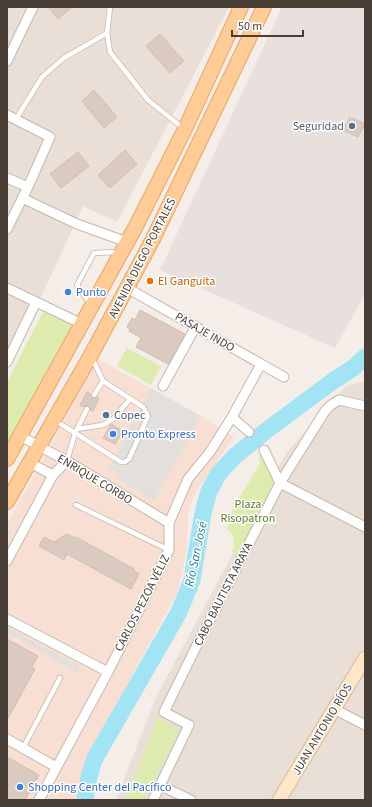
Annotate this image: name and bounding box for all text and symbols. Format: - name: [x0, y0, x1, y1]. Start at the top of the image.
- scale bar: [232, 12, 303, 38]
- text: 50 m: [238, 18, 262, 35]
- place label: Seguridad: [293, 118, 344, 135]
- marker: Seguridad: [347, 121, 357, 131]
- street label: AVENIDA DIEGO PORTALES: [105, 195, 180, 321]
- place label: El Ganguita: [158, 273, 215, 290]
- marker: El Ganguita: [145, 276, 155, 286]
- place label: Punto: [76, 284, 106, 301]
- marker: Punto: [63, 287, 73, 297]
- street label: PASAJE INDO: [172, 308, 238, 356]
- place label: Copec: [114, 407, 146, 424]
- marker: Copec: [101, 410, 111, 420]
- place label: Pronto Express: [121, 426, 196, 443]
- marker: Pronto Express: [108, 429, 118, 439]
- street label: ENRIQUE CORBO: [54, 450, 136, 509]
- park label: Plaza Risopatron: [221, 496, 275, 527]
- water label: Río San José: [180, 519, 212, 589]
- street label: CABO BAUTISTA ARAYA: [190, 539, 257, 649]
- street label: CARLOS PEZOA VÉLIZ: [111, 552, 174, 655]
- street label: JUAN ANTONIO RÍOS: [288, 680, 357, 778]
- place label: Shopping Center del Pacífico: [28, 779, 172, 796]
- marker: Shopping Center del Pacífico: [15, 782, 25, 792]

